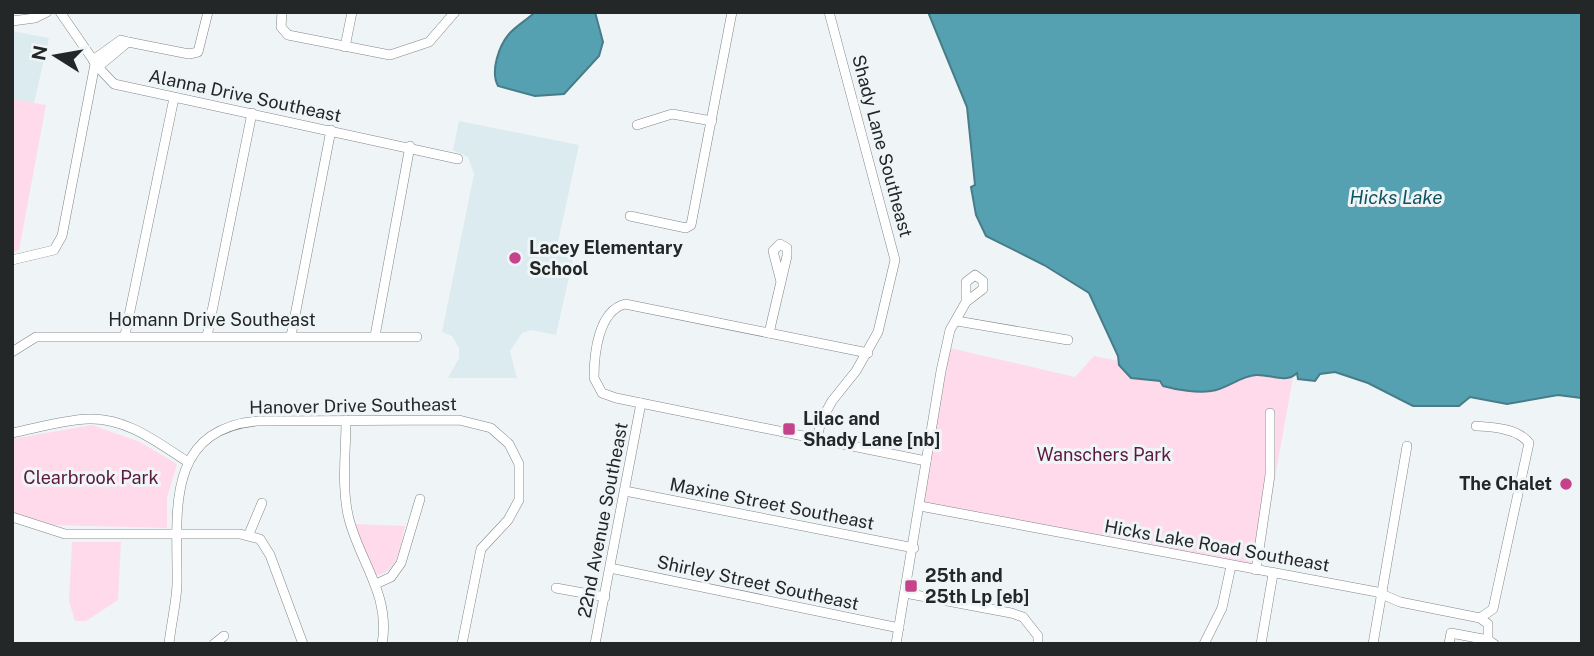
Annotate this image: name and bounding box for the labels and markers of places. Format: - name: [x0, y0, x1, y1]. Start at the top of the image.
- place label: Lacey Elementary School: [529, 237, 683, 279]
- marker: Lacey Elementary School: [507, 250, 523, 266]
- place label: Lilac and Shady Lane [nb]: [803, 408, 940, 450]
- marker: Lilac and Shady Lane [nb]: [781, 421, 797, 437]
- place label: The Chalet: [1459, 473, 1552, 494]
- marker: The Chalet: [1558, 476, 1574, 492]
- place label: 25th and 25th Lp [eb]: [925, 565, 1029, 607]
- marker: 25th and 25th Lp [eb]: [903, 578, 919, 594]

